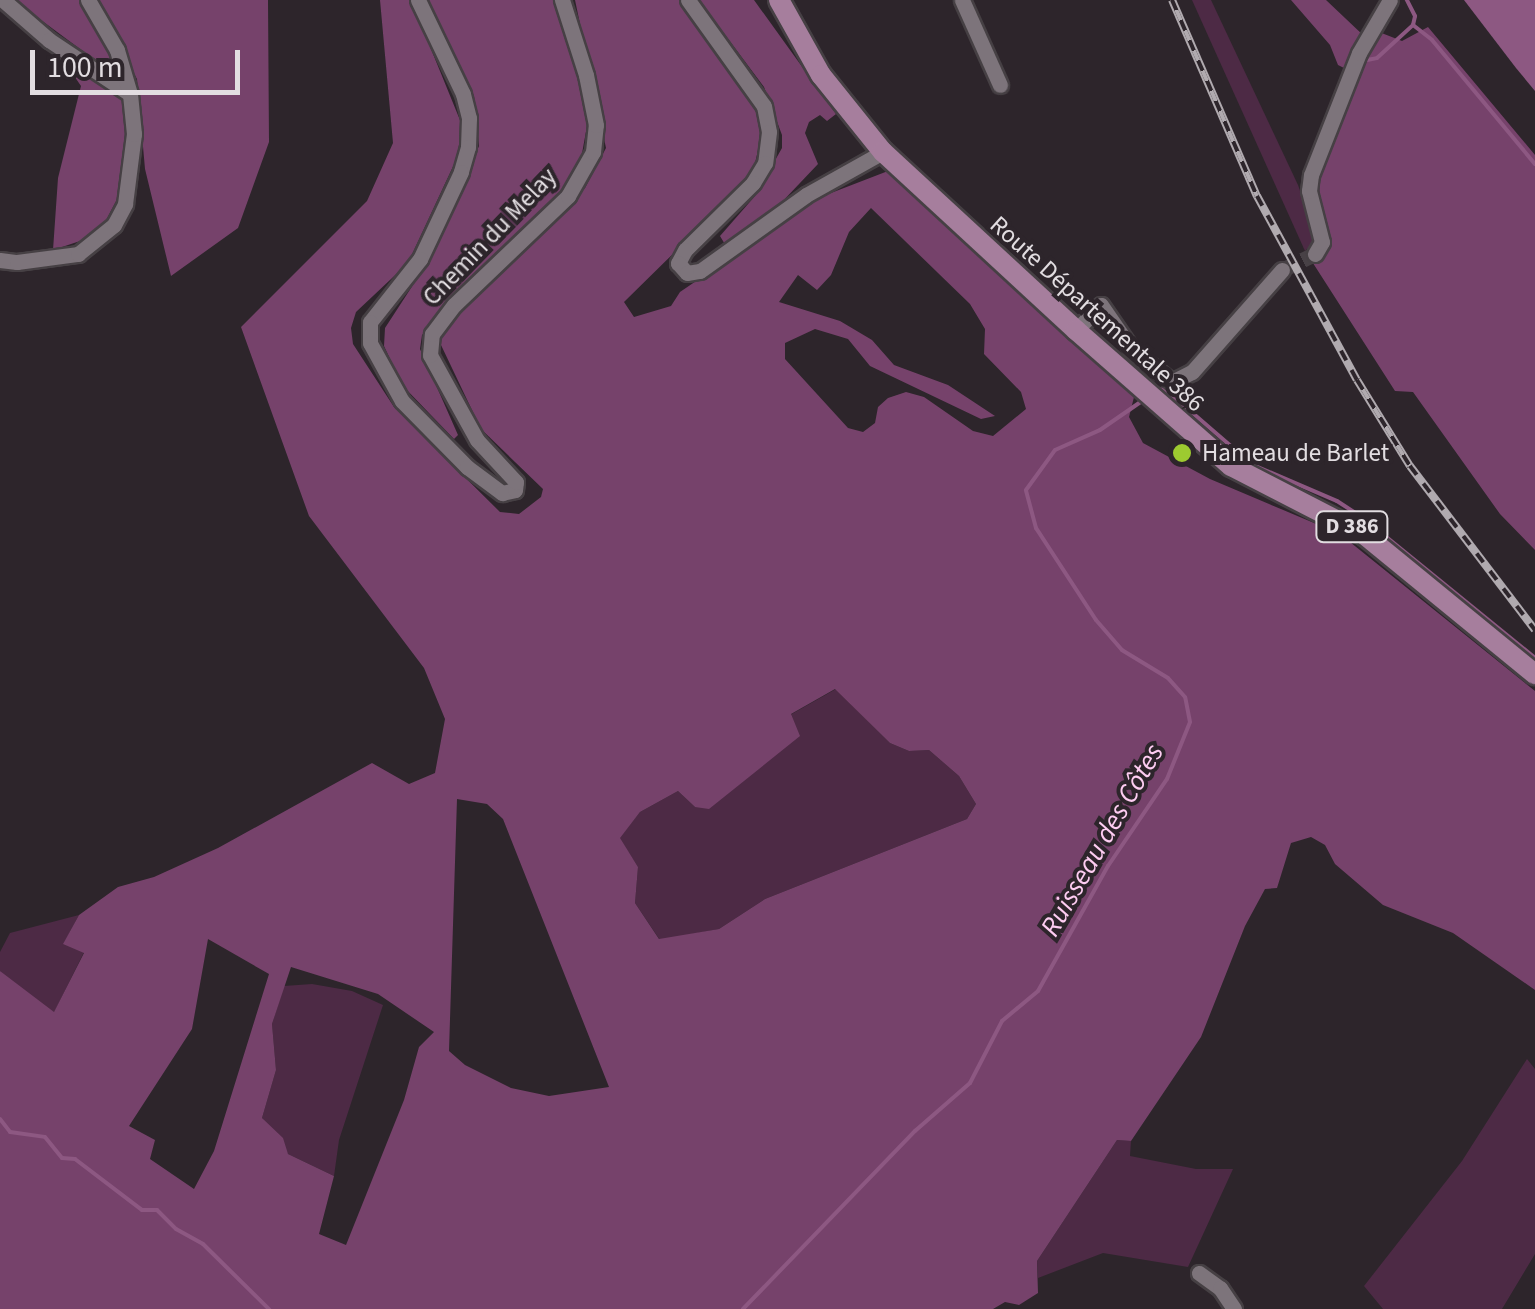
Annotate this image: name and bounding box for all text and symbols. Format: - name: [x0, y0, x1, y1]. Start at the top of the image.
- scale bar: [35, 30, 245, 92]
- text: 100 m: [47, 46, 123, 89]
- street label: Chemin du Melay: [417, 162, 563, 312]
- street label: Route Départementale 386: [984, 210, 1210, 418]
- place label: Hameau de Barlet: [1202, 438, 1389, 468]
- marker: Hameau de Barlet: [1171, 442, 1193, 464]
- road number: D 386: [1314, 510, 1390, 544]
- water label: Ruisseau des Côtes: [1033, 738, 1171, 942]

